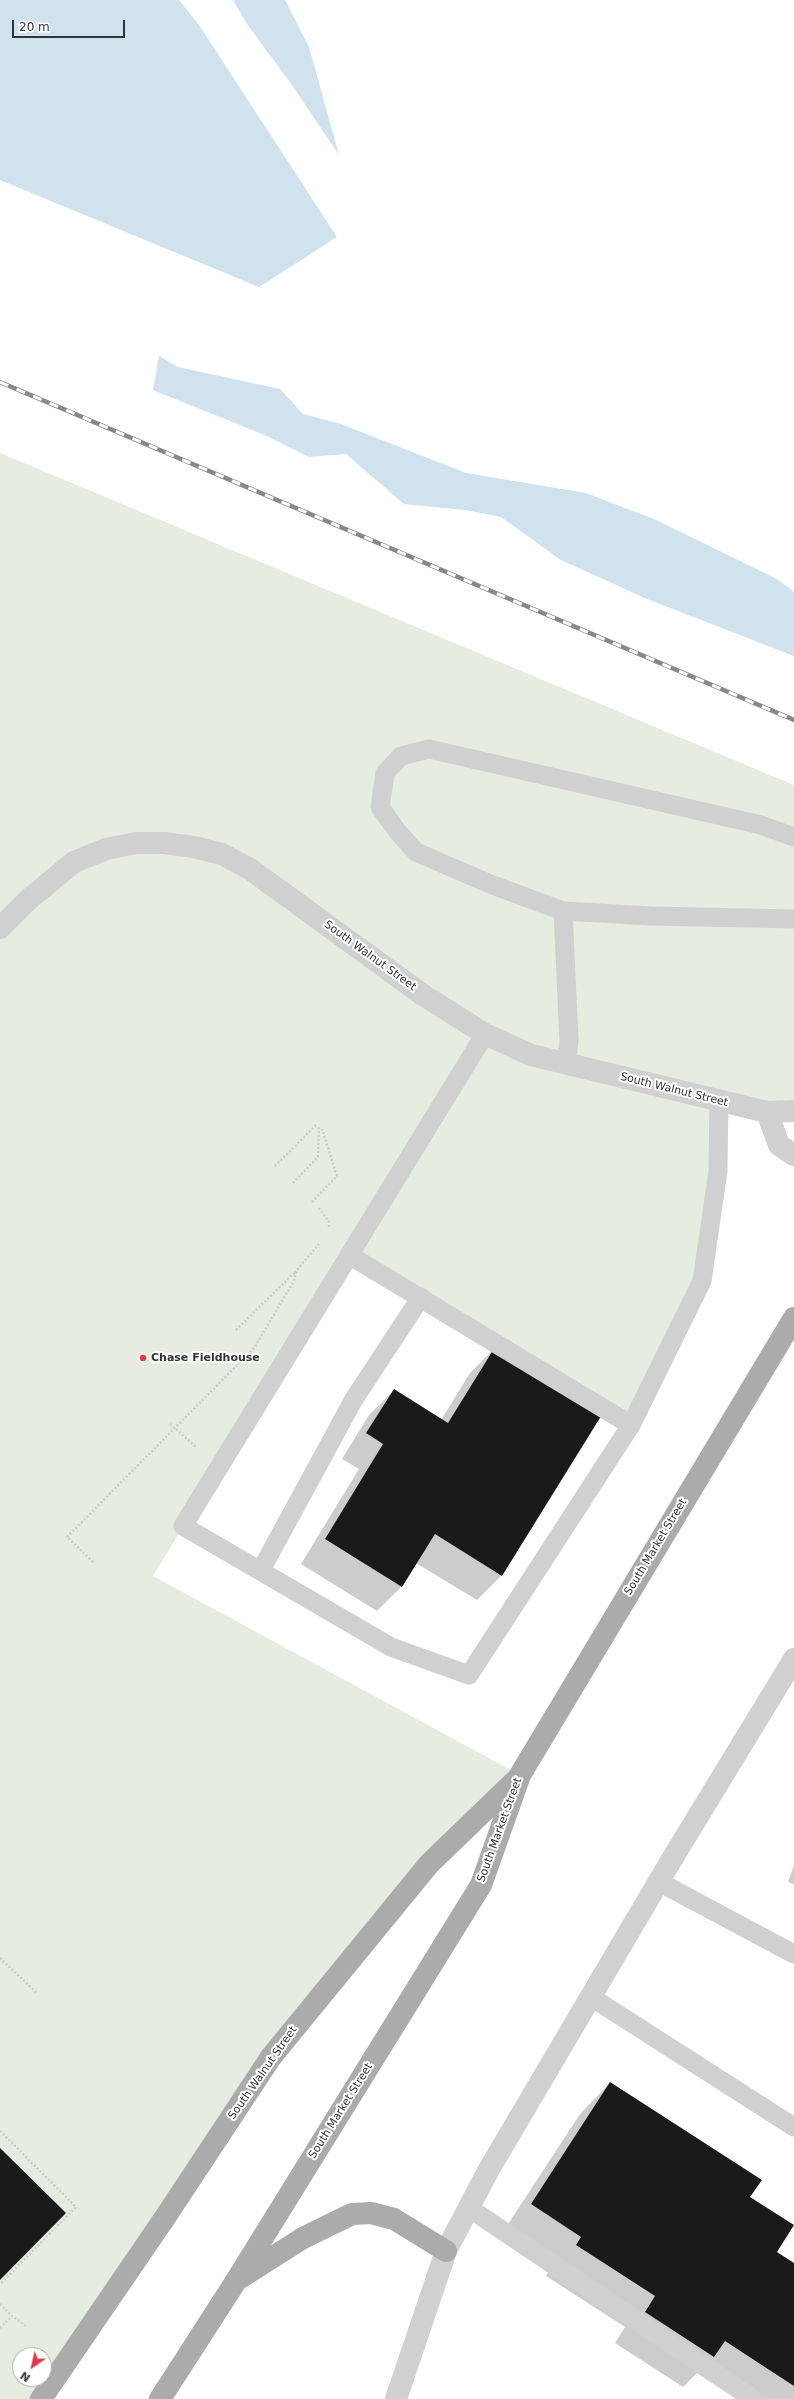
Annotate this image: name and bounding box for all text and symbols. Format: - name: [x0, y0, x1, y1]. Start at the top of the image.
- scale bar: [14, 12, 127, 38]
- text: 20 m: [19, 20, 50, 34]
- street label: South Walnut Street: [321, 918, 419, 994]
- street label: South Walnut Street: [619, 1070, 729, 1110]
- place label: Chase Fieldhouse: [151, 1351, 260, 1365]
- marker: Chase Fieldhouse: [138, 1353, 148, 1363]
- street label: South Market Street: [622, 1496, 690, 1598]
- street label: South Market Street: [475, 1776, 525, 1884]
- street label: South Walnut Street: [226, 2024, 300, 2122]
- street label: South Market Street: [306, 2061, 376, 2161]
- north arrow: [12, 2347, 52, 2387]
- text: N: [18, 2369, 33, 2385]

